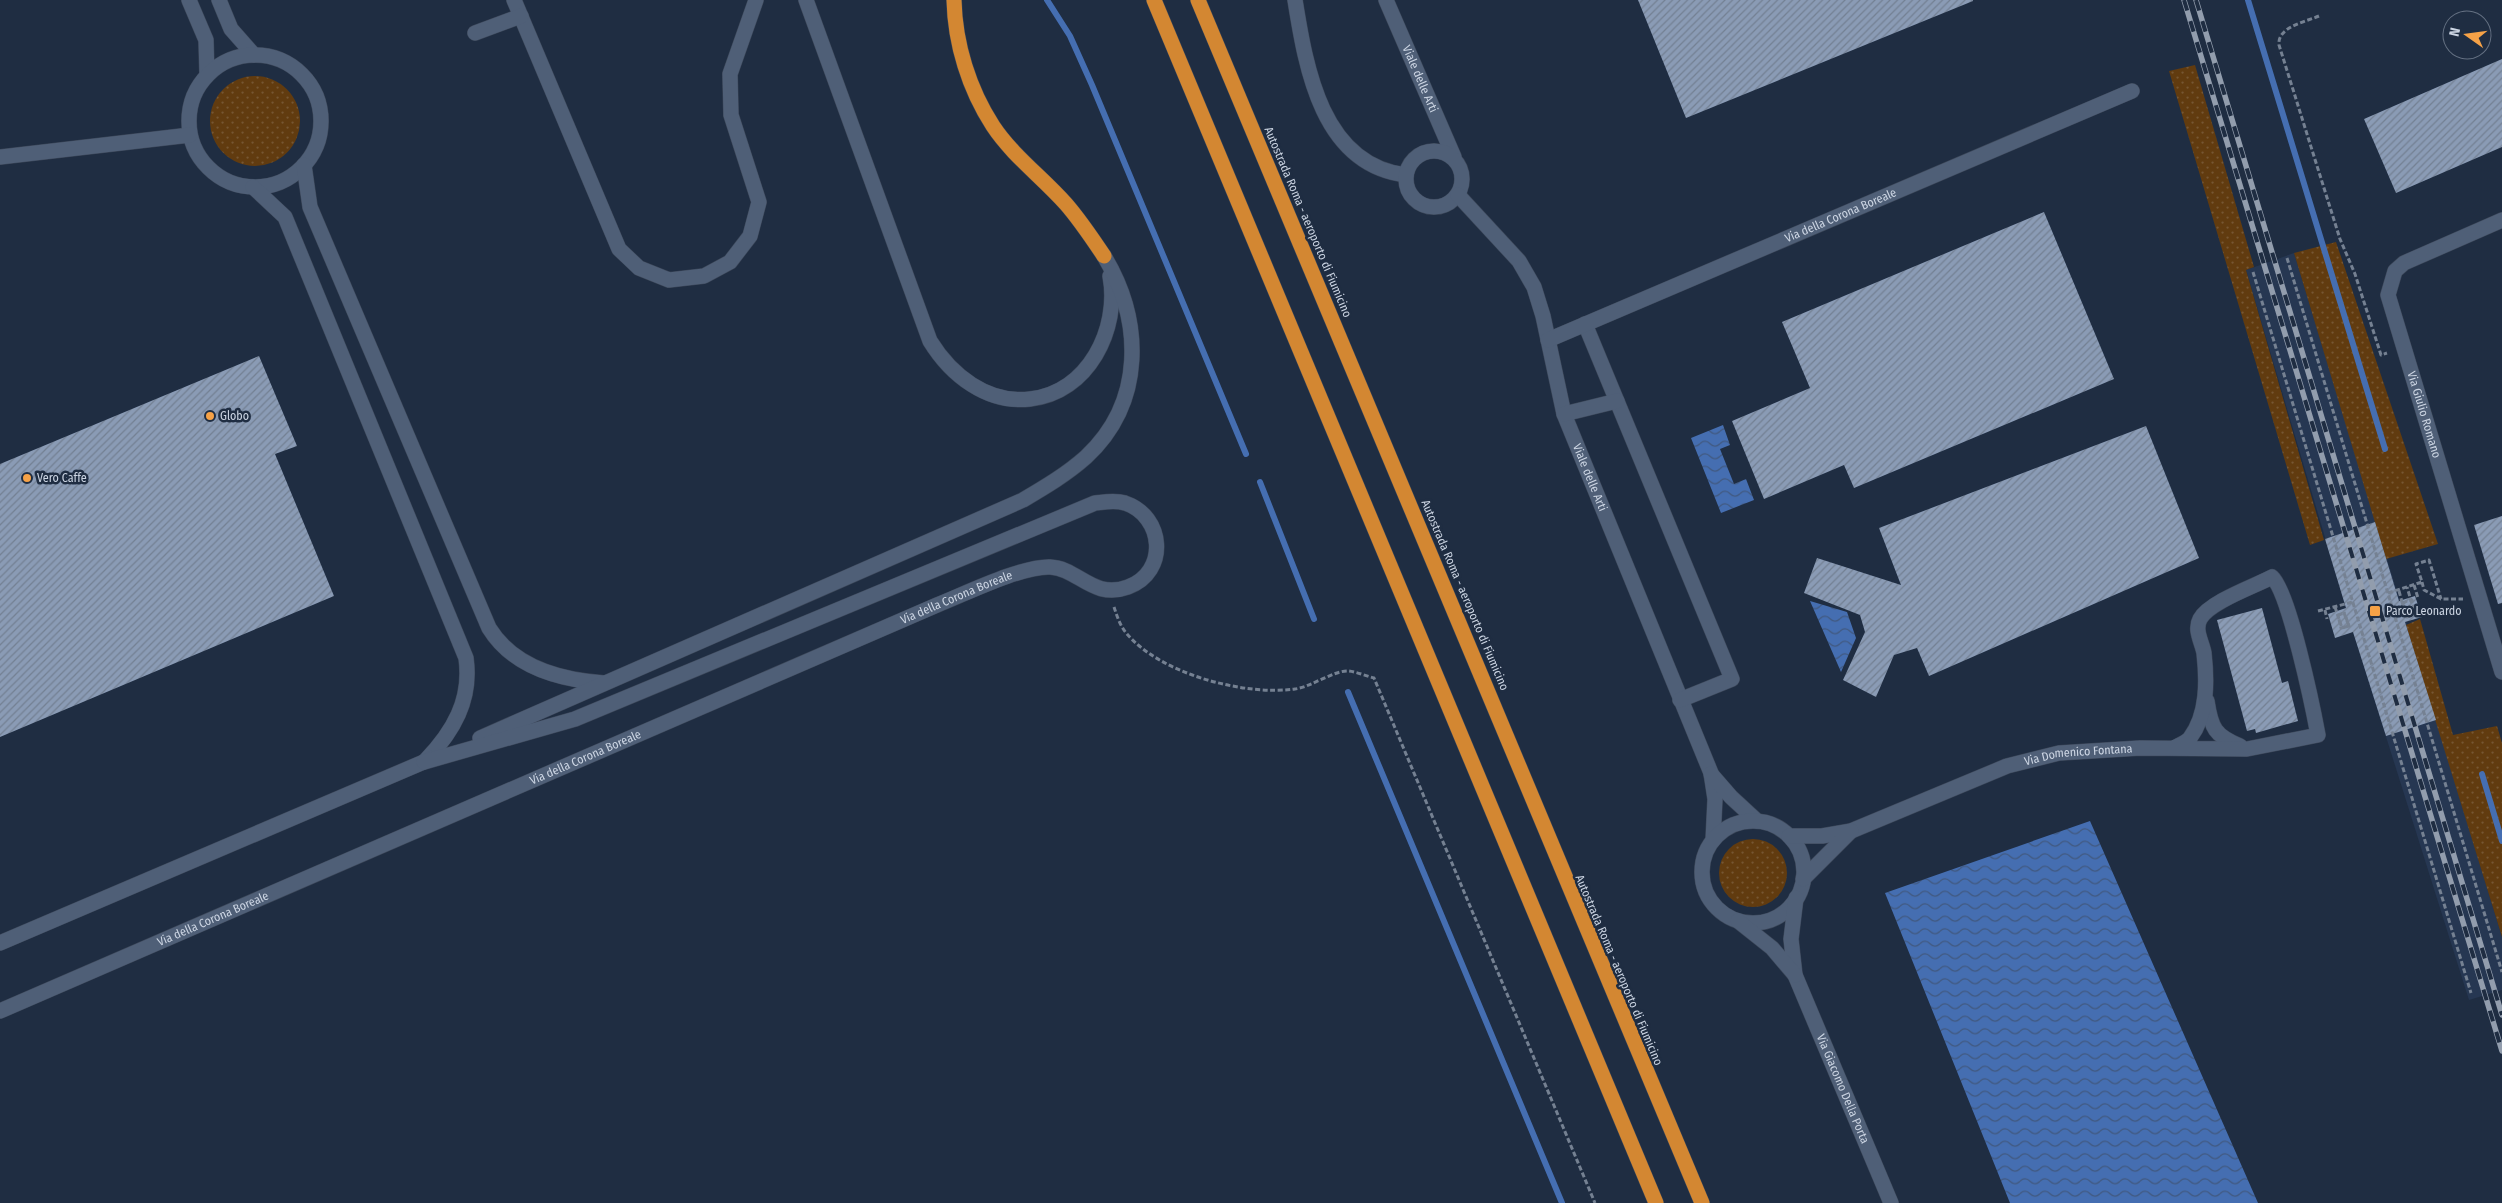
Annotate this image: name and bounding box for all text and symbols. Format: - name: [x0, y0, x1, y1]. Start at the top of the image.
- north arrow: [2442, 10, 2492, 60]
- text: N: [2446, 26, 2464, 38]
- street label: Viale delle Arti: [1400, 43, 1441, 115]
- street label: Autostrada Roma - aeroporto di Fiumicino: [1261, 125, 1355, 319]
- street label: Via della Corona Boreale: [1783, 185, 1899, 245]
- street label: Via Giulio Romano: [2404, 370, 2444, 460]
- place label: Globo: [220, 409, 249, 423]
- marker: Globo: [204, 410, 216, 422]
- street label: Viale delle Arti: [1570, 442, 1610, 513]
- place label: Vero Caffe: [37, 471, 87, 485]
- marker: Vero Caffe: [21, 472, 33, 484]
- street label: Autostrada Roma - aeroporto di Fiumicino: [1418, 498, 1512, 692]
- street label: Via della Corona Boreale: [898, 568, 1014, 627]
- marker: Parco Leonardo: [2368, 604, 2382, 618]
- place label: Parco Leonardo: [2386, 604, 2462, 618]
- street label: Via della Corona Boreale: [528, 727, 643, 788]
- street label: Via Domenico Fontana: [2023, 741, 2133, 768]
- street label: Autostrada Roma - aeroporto di Fiumicino: [1572, 873, 1666, 1067]
- street label: Via della Corona Boreale: [155, 888, 271, 949]
- street label: Via Giacomo Della Porta: [1814, 1032, 1872, 1146]

